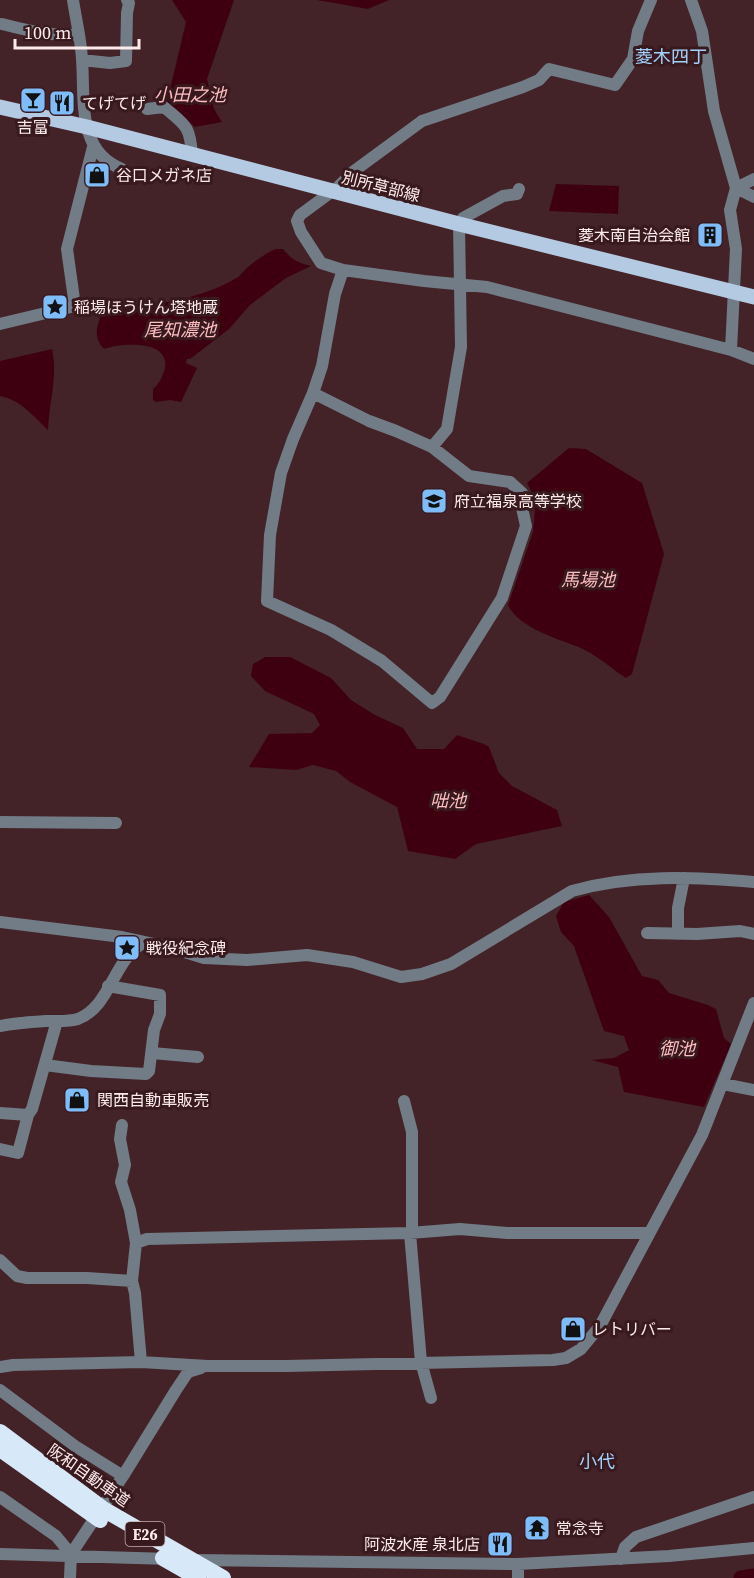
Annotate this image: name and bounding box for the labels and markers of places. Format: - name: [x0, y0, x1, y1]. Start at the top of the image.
- bar icon: 吉富: [18, 85, 48, 115]
- restaurant icon: てげてげ: [47, 88, 77, 118]
- place label: てげてげ: [82, 92, 146, 114]
- place label: 吉富: [17, 116, 49, 138]
- shop icon: 谷口メガネ店: [82, 160, 112, 190]
- place label: 谷口メガネ店: [116, 164, 212, 186]
- building icon: 菱木南自治会館: [695, 220, 725, 250]
- place label: 菱木南自治会館: [578, 224, 690, 246]
- place icon: 稲場ほうけん塔地蔵: [40, 292, 70, 322]
- place label: 稲場ほうけん塔地蔵: [74, 296, 218, 318]
- school or university icon: 府立福泉高等学校: [419, 486, 449, 516]
- place label: 府立福泉高等学校: [454, 490, 582, 512]
- place icon: 戦役紀念碑: [112, 933, 142, 963]
- place label: 戦役紀念碑: [146, 937, 226, 959]
- shop icon: 関西自動車販売: [62, 1085, 92, 1115]
- place label: 関西自動車販売: [97, 1089, 209, 1111]
- shop icon: レトリバー: [558, 1314, 588, 1344]
- place label: レトリバー: [592, 1318, 672, 1340]
- temple icon: 常念寺: [522, 1513, 552, 1543]
- place label: 常念寺: [556, 1517, 604, 1539]
- restaurant icon: 阿波水産 泉北店: [485, 1529, 515, 1559]
- place label: 阿波水産 泉北店: [364, 1533, 480, 1555]

